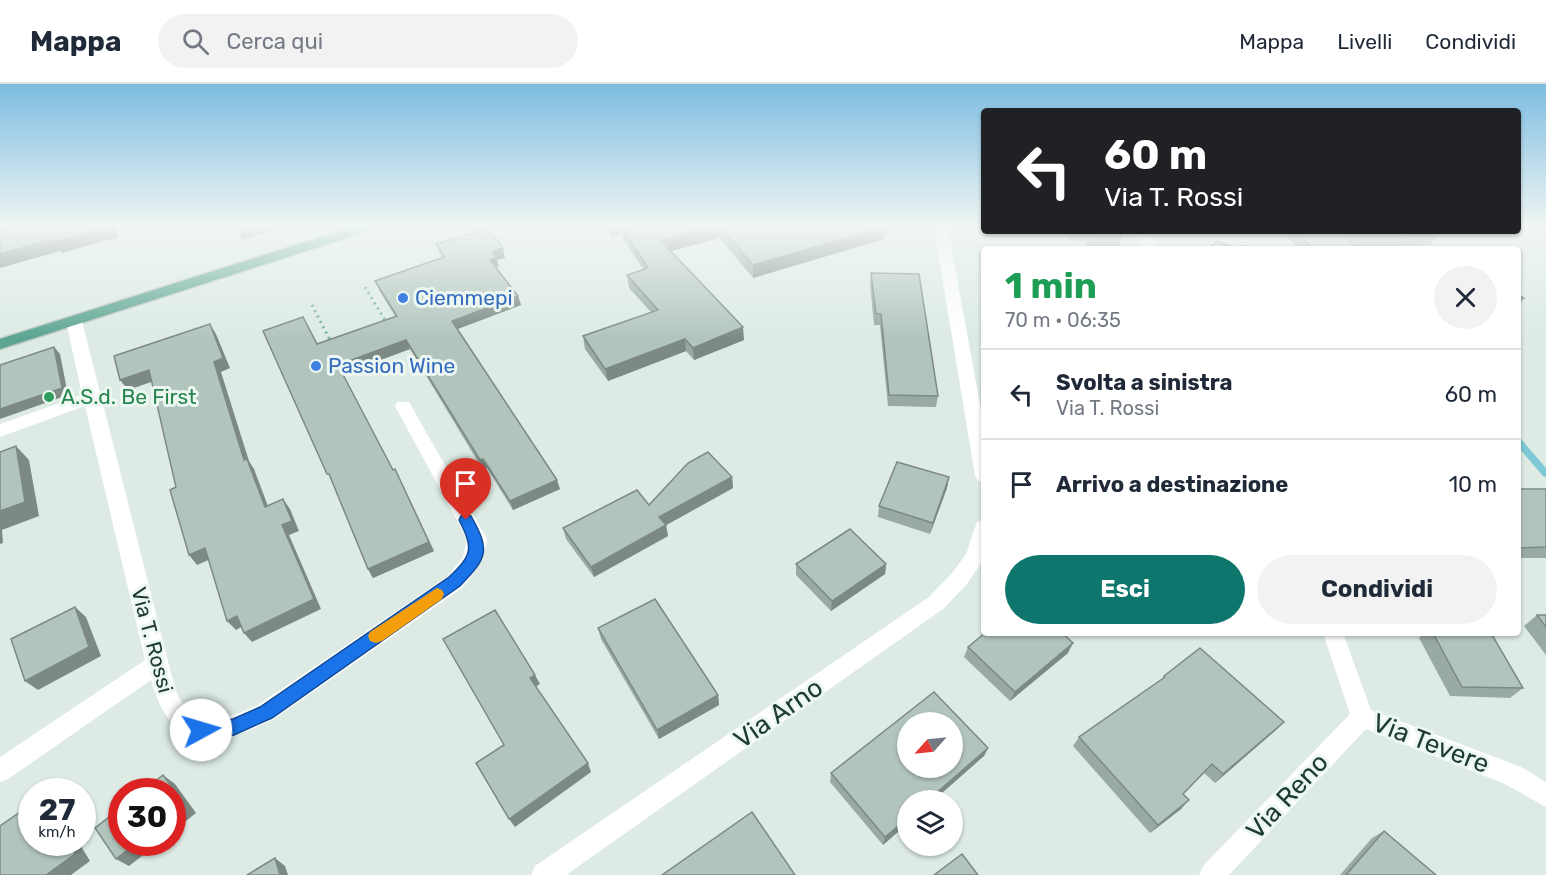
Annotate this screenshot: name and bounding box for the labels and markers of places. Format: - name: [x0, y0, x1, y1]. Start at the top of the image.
- place label: Ciemmepi: [415, 285, 513, 310]
- marker: Ciemmepi: [396, 291, 410, 305]
- place label: Passion Wine: [328, 353, 455, 378]
- marker: Passion Wine: [309, 359, 323, 373]
- place label: A.S.d. Be First: [61, 384, 196, 409]
- marker: A.S.d. Be First: [42, 390, 56, 404]
- pin: [440, 458, 491, 520]

